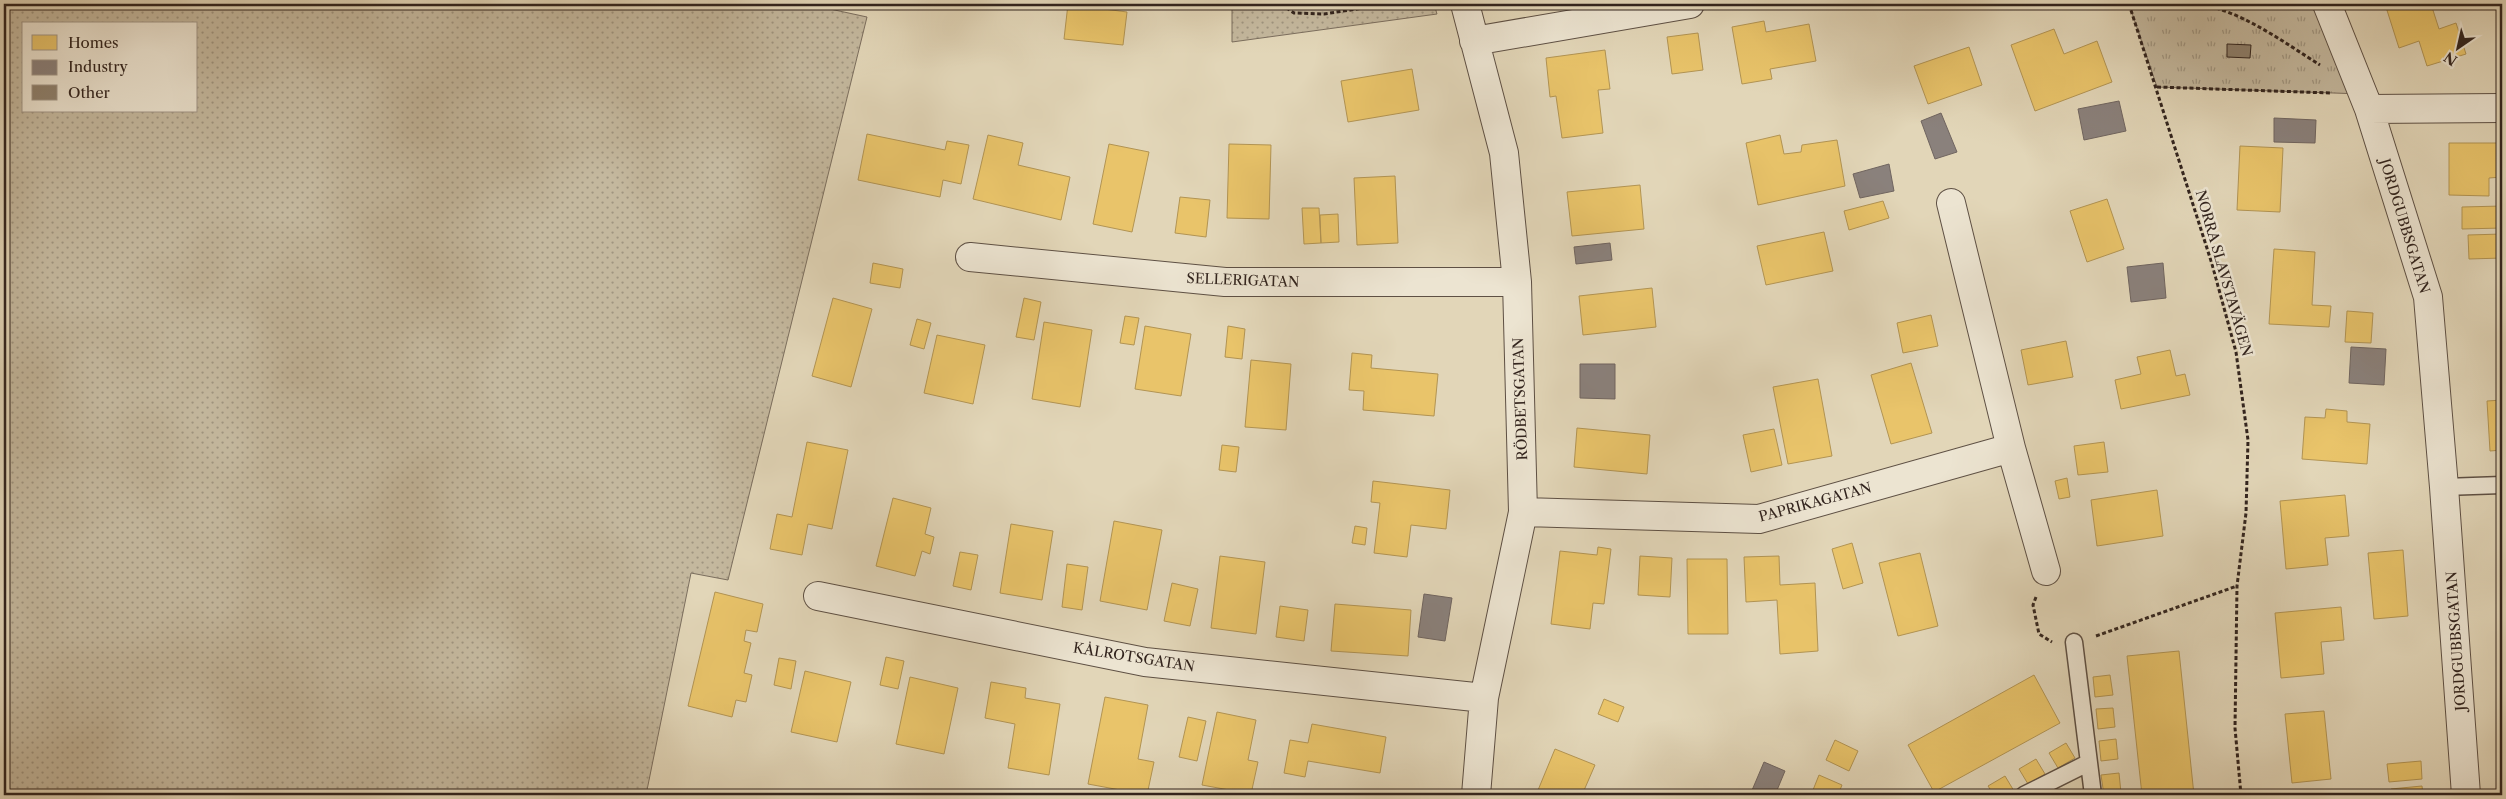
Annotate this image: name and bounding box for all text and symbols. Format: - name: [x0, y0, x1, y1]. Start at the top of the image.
- legend: [22, 22, 198, 112]
- north arrow: [2434, 22, 2484, 72]
- text: Homes: [68, 33, 119, 52]
- text: N: [2441, 48, 2461, 70]
- text: Industry: [68, 57, 128, 76]
- text: Other: [68, 83, 111, 102]
- street label: JORDGUBBSGATAN: [2375, 155, 2434, 296]
- street label: NORRA SLAVSTAVÄGEN: [2192, 188, 2256, 359]
- street label: SELLERIGATAN: [1186, 269, 1300, 291]
- street label: RÖDBETSGATAN: [1509, 337, 1531, 461]
- street label: PAPRIKAGATAN: [1757, 478, 1874, 526]
- street label: JORDGUBBSGATAN: [2442, 570, 2470, 713]
- street label: KÅLROTSGATAN: [1072, 638, 1197, 676]

